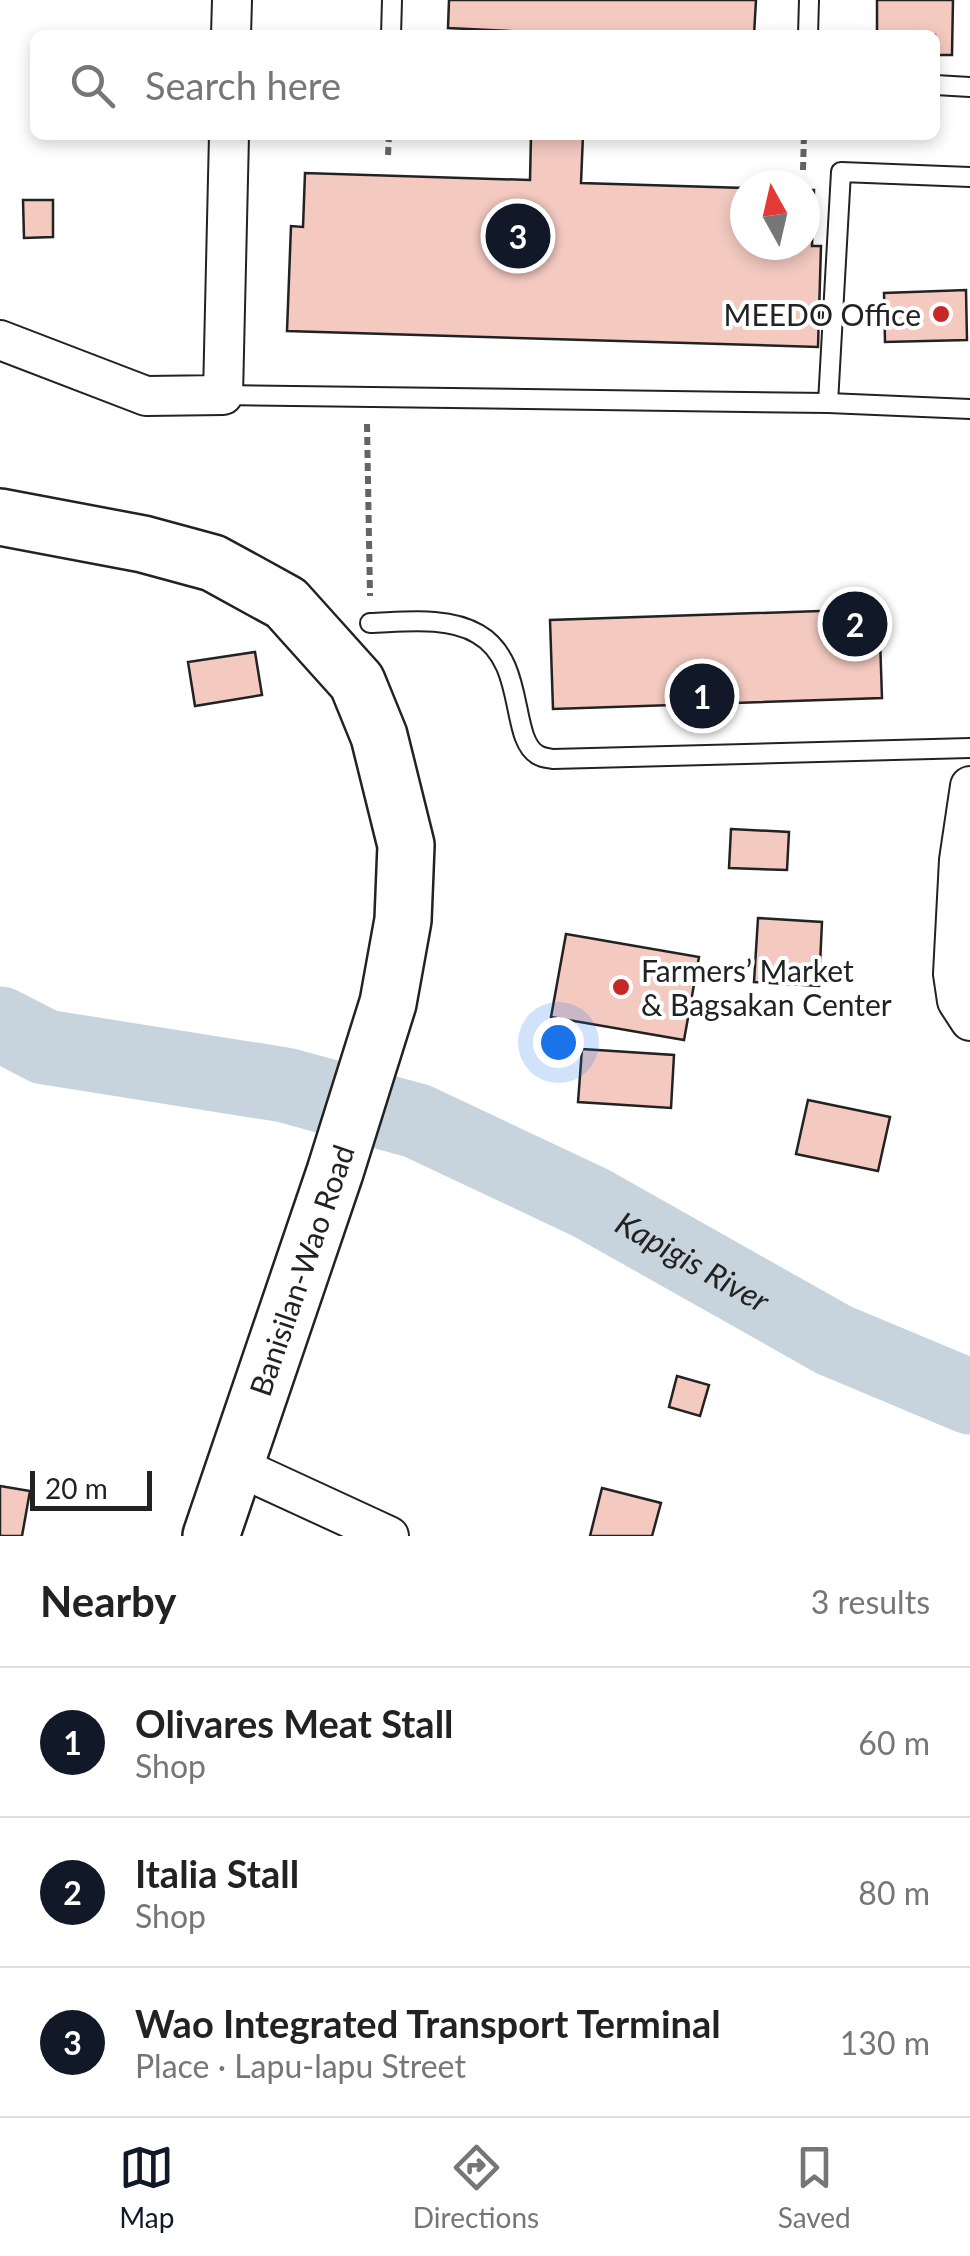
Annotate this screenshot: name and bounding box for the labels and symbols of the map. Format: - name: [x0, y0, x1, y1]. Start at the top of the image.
- north arrow: [730, 170, 820, 260]
- pin: 3: [486, 198, 550, 274]
- place label: MEEDO Office: [724, 296, 921, 332]
- marker: MEEDO Office: [930, 303, 952, 325]
- pin: 2: [822, 586, 888, 662]
- pin: 1: [670, 658, 734, 734]
- place label: Farmers’ Market & Bagsakan Center: [641, 952, 892, 1022]
- marker: Farmers’ Market & Bagsakan Center: [610, 976, 632, 998]
- your location: [533, 1017, 584, 1068]
- street label: Banisilan-Wao Road: [241, 1140, 361, 1400]
- water label: Kapigis River: [610, 1202, 778, 1320]
- scale bar: [30, 1466, 152, 1510]

